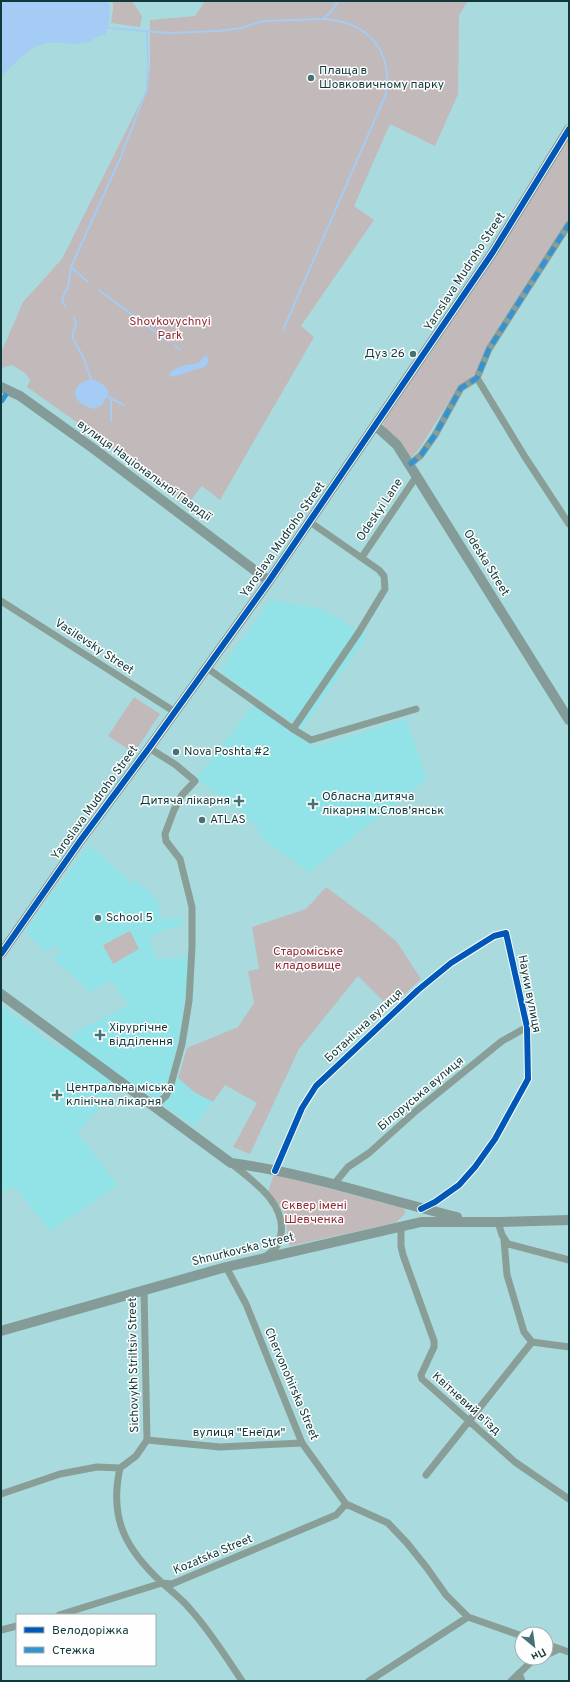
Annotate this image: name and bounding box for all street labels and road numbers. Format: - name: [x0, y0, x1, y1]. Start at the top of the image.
- street label: Yaroslava Mudroho Street: [421, 210, 509, 334]
- street label: вулиця Національної Гвардії: [73, 417, 215, 526]
- street label: Odeskyi Lane: [353, 476, 407, 544]
- street label: Yaroslava Mudroho Street: [237, 479, 329, 601]
- street label: Odeska Street: [459, 527, 513, 599]
- street label: Vasilevsky Street: [51, 615, 137, 679]
- street label: Yaroslava Mudroho Street: [48, 742, 142, 864]
- street label: Науки вулиця: [514, 954, 544, 1034]
- street label: Ботанічна вулиця: [321, 986, 407, 1066]
- street label: Білоруська вулиця: [375, 1053, 467, 1135]
- street label: Shnurkovska Street: [190, 1230, 296, 1270]
- street label: Sichovykh Striltsiv Street: [125, 1297, 143, 1433]
- street label: Chervonohirska Street: [260, 1325, 322, 1443]
- street label: Квітневий в'їзд: [428, 1369, 504, 1439]
- street label: вулиця "Енеїди": [193, 1425, 285, 1441]
- street label: Kozatska Street: [171, 1531, 255, 1579]

